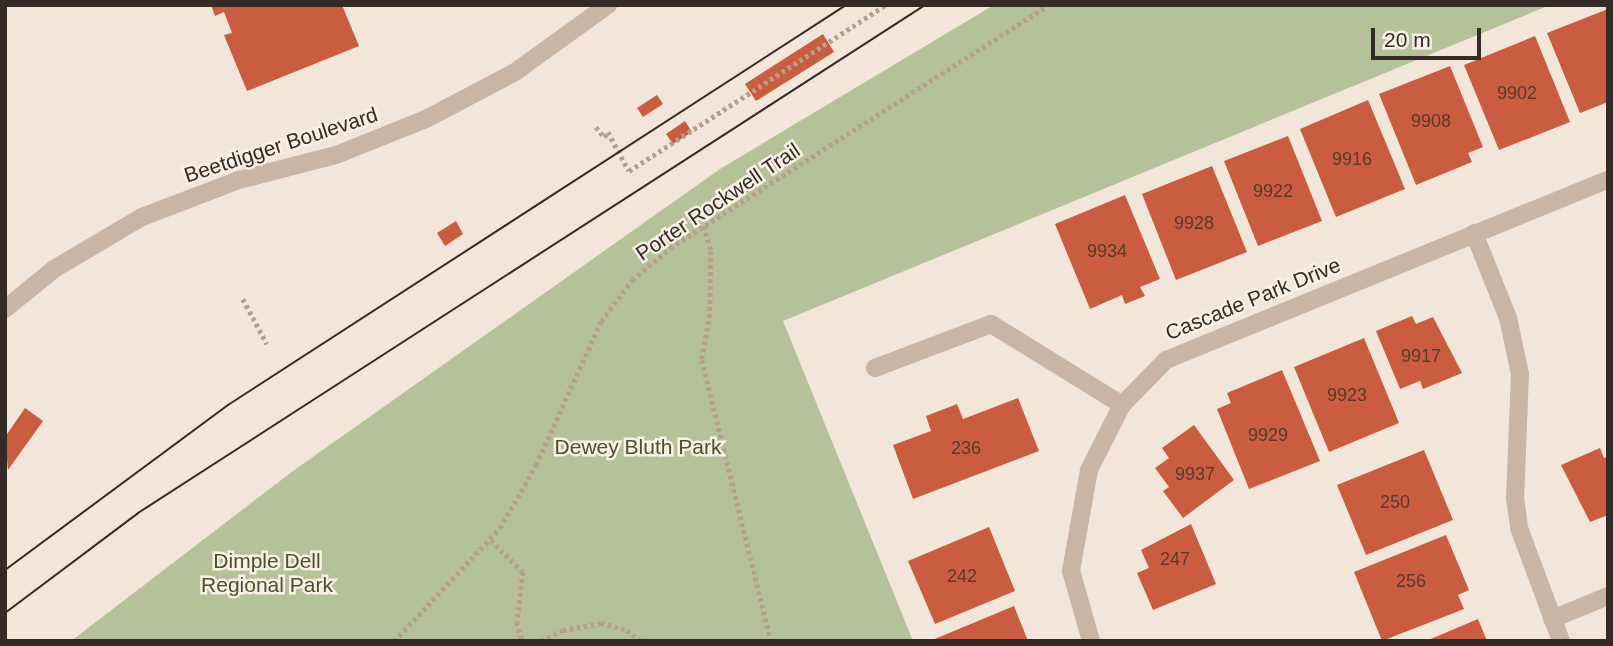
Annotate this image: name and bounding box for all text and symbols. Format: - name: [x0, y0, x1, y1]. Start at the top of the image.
- scale bar: [1375, 14, 1485, 58]
- text: 20 m: [1384, 28, 1431, 51]
- house number: 9902: [1497, 82, 1537, 104]
- street label: Beetdigger Boulevard: [181, 102, 381, 188]
- house number: 9908: [1411, 110, 1451, 132]
- street label: Porter Rockwell Trail: [631, 138, 805, 266]
- house number: 9916: [1332, 148, 1372, 170]
- house number: 9922: [1253, 180, 1293, 202]
- house number: 9928: [1174, 212, 1214, 234]
- house number: 9934: [1087, 240, 1127, 262]
- street label: Cascade Park Drive: [1162, 252, 1344, 346]
- house number: 9917: [1401, 345, 1441, 367]
- house number: 9923: [1327, 384, 1367, 406]
- house number: 9929: [1248, 424, 1288, 446]
- park label: Dewey Bluth Park: [555, 434, 721, 460]
- house number: 236: [951, 437, 981, 459]
- house number: 9937: [1175, 463, 1215, 485]
- house number: 250: [1380, 491, 1410, 513]
- park label: Dimple Dell Regional Park: [201, 548, 333, 598]
- house number: 247: [1160, 548, 1190, 570]
- house number: 242: [947, 565, 977, 587]
- house number: 256: [1396, 570, 1426, 592]

